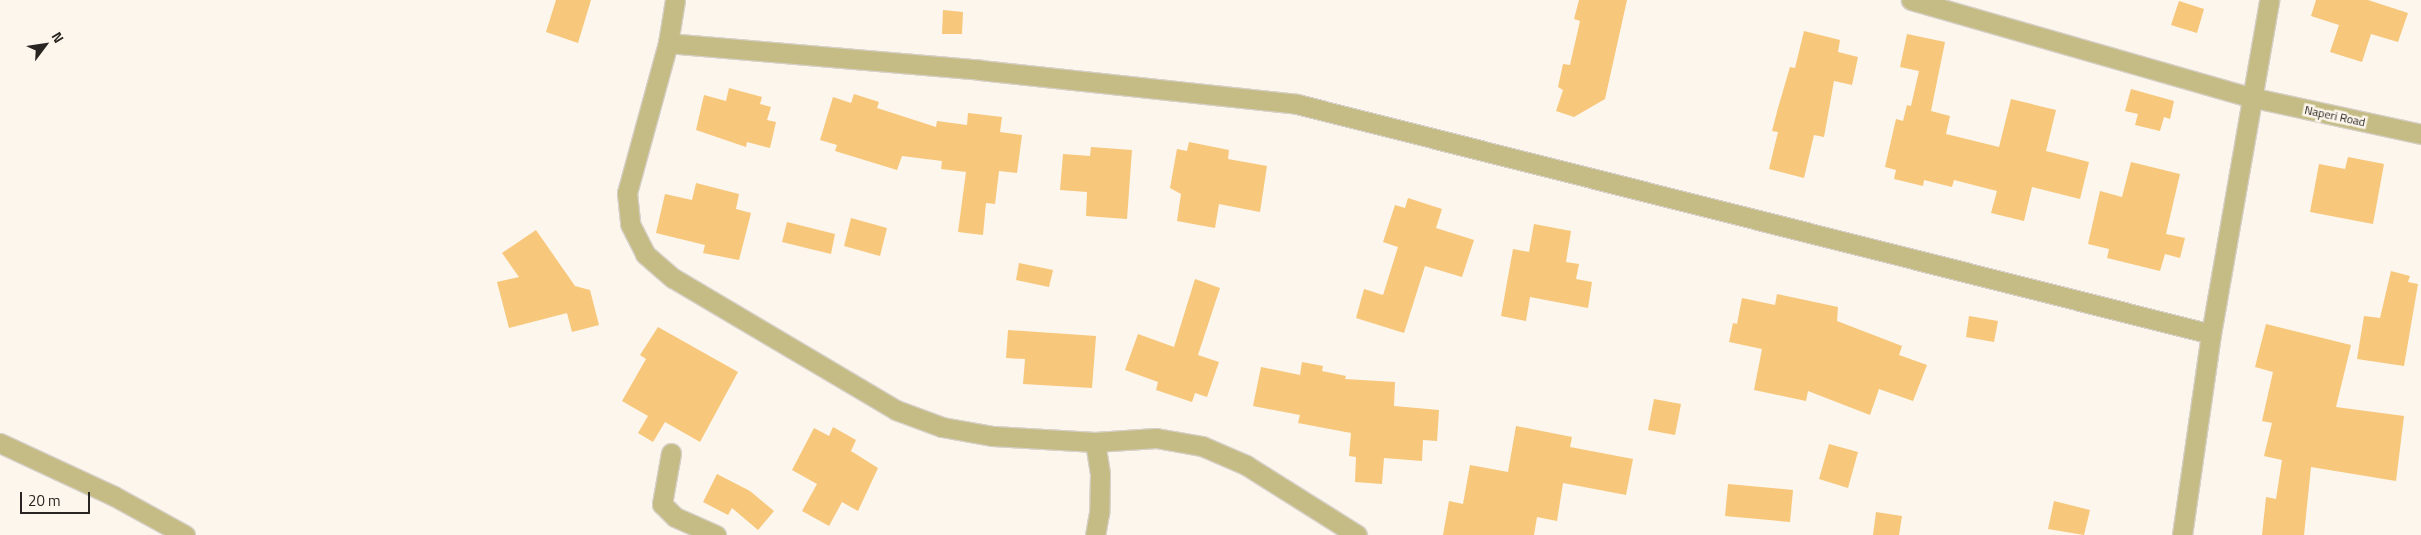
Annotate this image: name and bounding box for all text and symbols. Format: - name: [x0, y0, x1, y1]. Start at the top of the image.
- north arrow: [20, 20, 70, 70]
- text: N: [47, 27, 70, 47]
- street label: Naperi Road: [2303, 103, 2367, 129]
- scale bar: [22, 482, 92, 514]
- text: 20 m: [28, 489, 61, 512]

